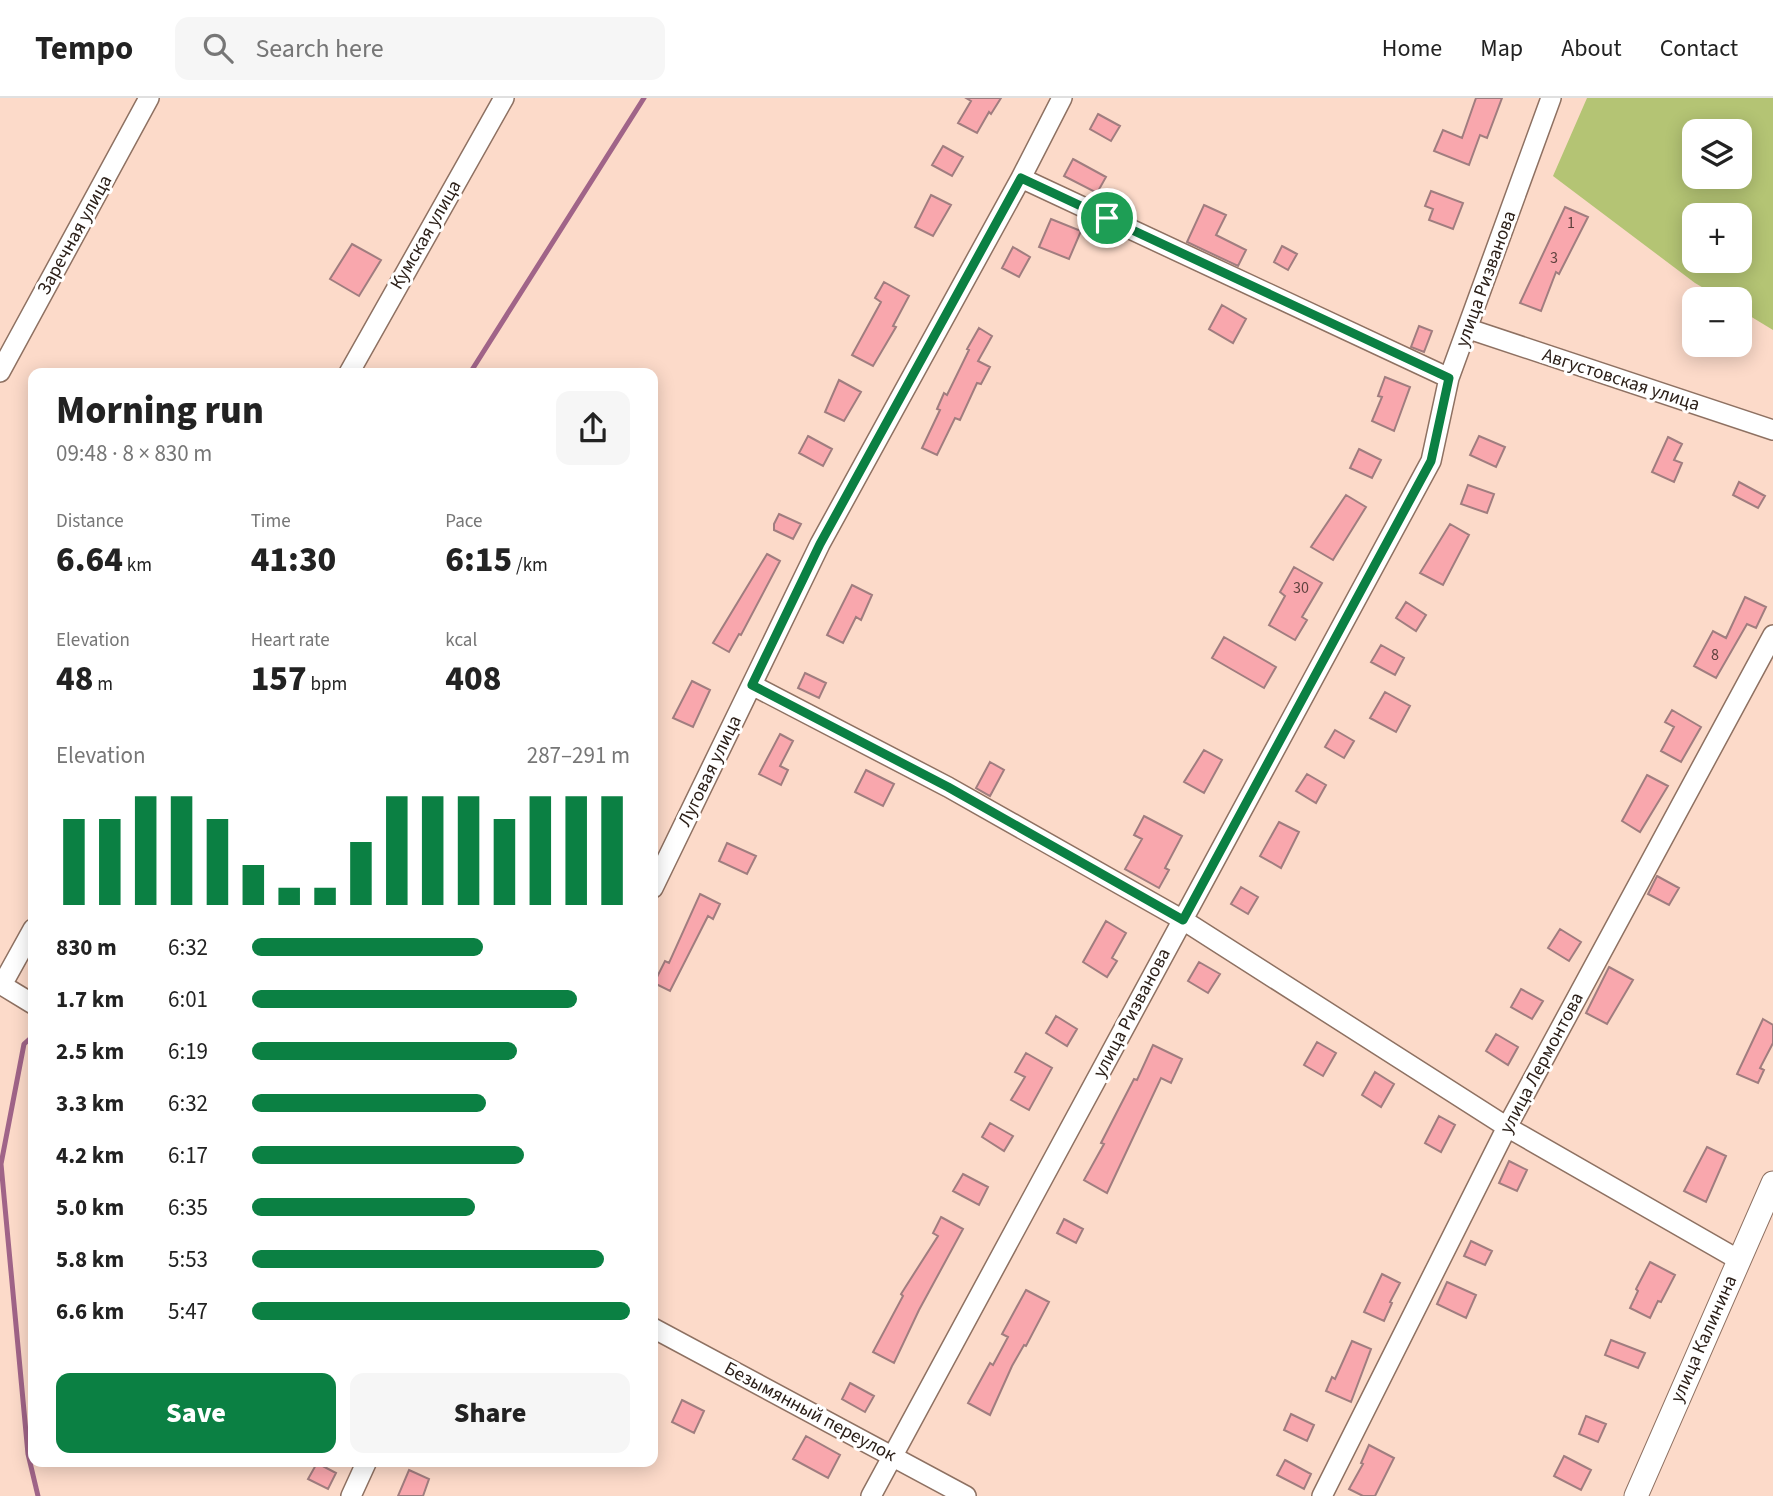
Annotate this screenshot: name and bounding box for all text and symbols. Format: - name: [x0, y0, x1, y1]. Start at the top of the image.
- search box: [175, 17, 665, 80]
- text: Tempo: [35, 25, 133, 72]
- icon: search: [199, 29, 237, 67]
- text: Search here: [255, 30, 384, 67]
- text: Home: [1382, 31, 1442, 66]
- text: Map: [1480, 31, 1523, 66]
- text: About: [1561, 31, 1622, 66]
- text: Contact: [1660, 31, 1738, 66]
- map controls: [1682, 119, 1752, 357]
- button: layers: [1682, 119, 1752, 189]
- street label: Заречная улица: [31, 170, 119, 300]
- street label: Кумская улица: [384, 175, 468, 295]
- pin: [1077, 188, 1137, 248]
- icon: arrive: [1088, 199, 1126, 237]
- button: +: [1682, 203, 1752, 273]
- street label: улица Ризванова: [1449, 207, 1523, 351]
- house number: 1: [1567, 212, 1575, 234]
- house number: 3: [1550, 247, 1558, 269]
- button: −: [1682, 287, 1752, 357]
- street label: Августовская улица: [1539, 342, 1703, 418]
- text: Morning run: [56, 384, 264, 438]
- button: share: [556, 391, 630, 465]
- text: 09:48 · 8 × 830 m: [56, 437, 212, 470]
- text: Distance: [56, 508, 124, 535]
- text: Time: [251, 508, 291, 535]
- text: Pace: [445, 508, 483, 535]
- text: 6.64: [56, 535, 123, 585]
- text: 41:30: [251, 535, 336, 585]
- text: 6:15: [445, 535, 512, 585]
- text: km: [123, 552, 152, 579]
- text: /km: [512, 552, 548, 579]
- house number: 30: [1293, 577, 1309, 599]
- text: Elevation: [56, 627, 130, 654]
- text: Heart rate: [251, 627, 330, 654]
- text: kcal: [445, 627, 477, 654]
- house number: 8: [1711, 644, 1719, 666]
- text: 48: [56, 654, 93, 704]
- text: 157: [251, 654, 307, 704]
- text: 408: [445, 654, 501, 704]
- text: m: [93, 671, 113, 698]
- text: bpm: [307, 671, 347, 698]
- street label: Луговая улица: [671, 711, 749, 831]
- text: Elevation: [56, 739, 146, 772]
- text: 287–291 m: [527, 739, 630, 772]
- text: 830 m: [56, 931, 117, 964]
- text: 6:32: [168, 931, 208, 964]
- street label: улица Ризванова: [1086, 943, 1178, 1083]
- text: 1.7 km: [56, 983, 124, 1016]
- text: 6:01: [168, 983, 208, 1016]
- street label: улица Лермонтова: [1493, 988, 1591, 1138]
- text: 2.5 km: [56, 1035, 124, 1068]
- text: 6:19: [168, 1035, 208, 1068]
- text: 3.3 km: [56, 1087, 124, 1120]
- text: 6:32: [168, 1087, 208, 1120]
- text: 4.2 km: [56, 1139, 124, 1172]
- text: 6:17: [168, 1139, 208, 1172]
- text: 5.0 km: [56, 1191, 124, 1224]
- text: 6:35: [168, 1191, 208, 1224]
- text: 5.8 km: [56, 1243, 124, 1276]
- text: 5:53: [168, 1243, 208, 1276]
- street label: улица Калинина: [1664, 1271, 1744, 1407]
- text: 6.6 km: [56, 1295, 124, 1328]
- text: 5:47: [168, 1295, 208, 1328]
- street label: Безымянный переулок: [719, 1355, 901, 1469]
- button: Save: [56, 1373, 336, 1453]
- button: Share: [350, 1373, 630, 1453]

